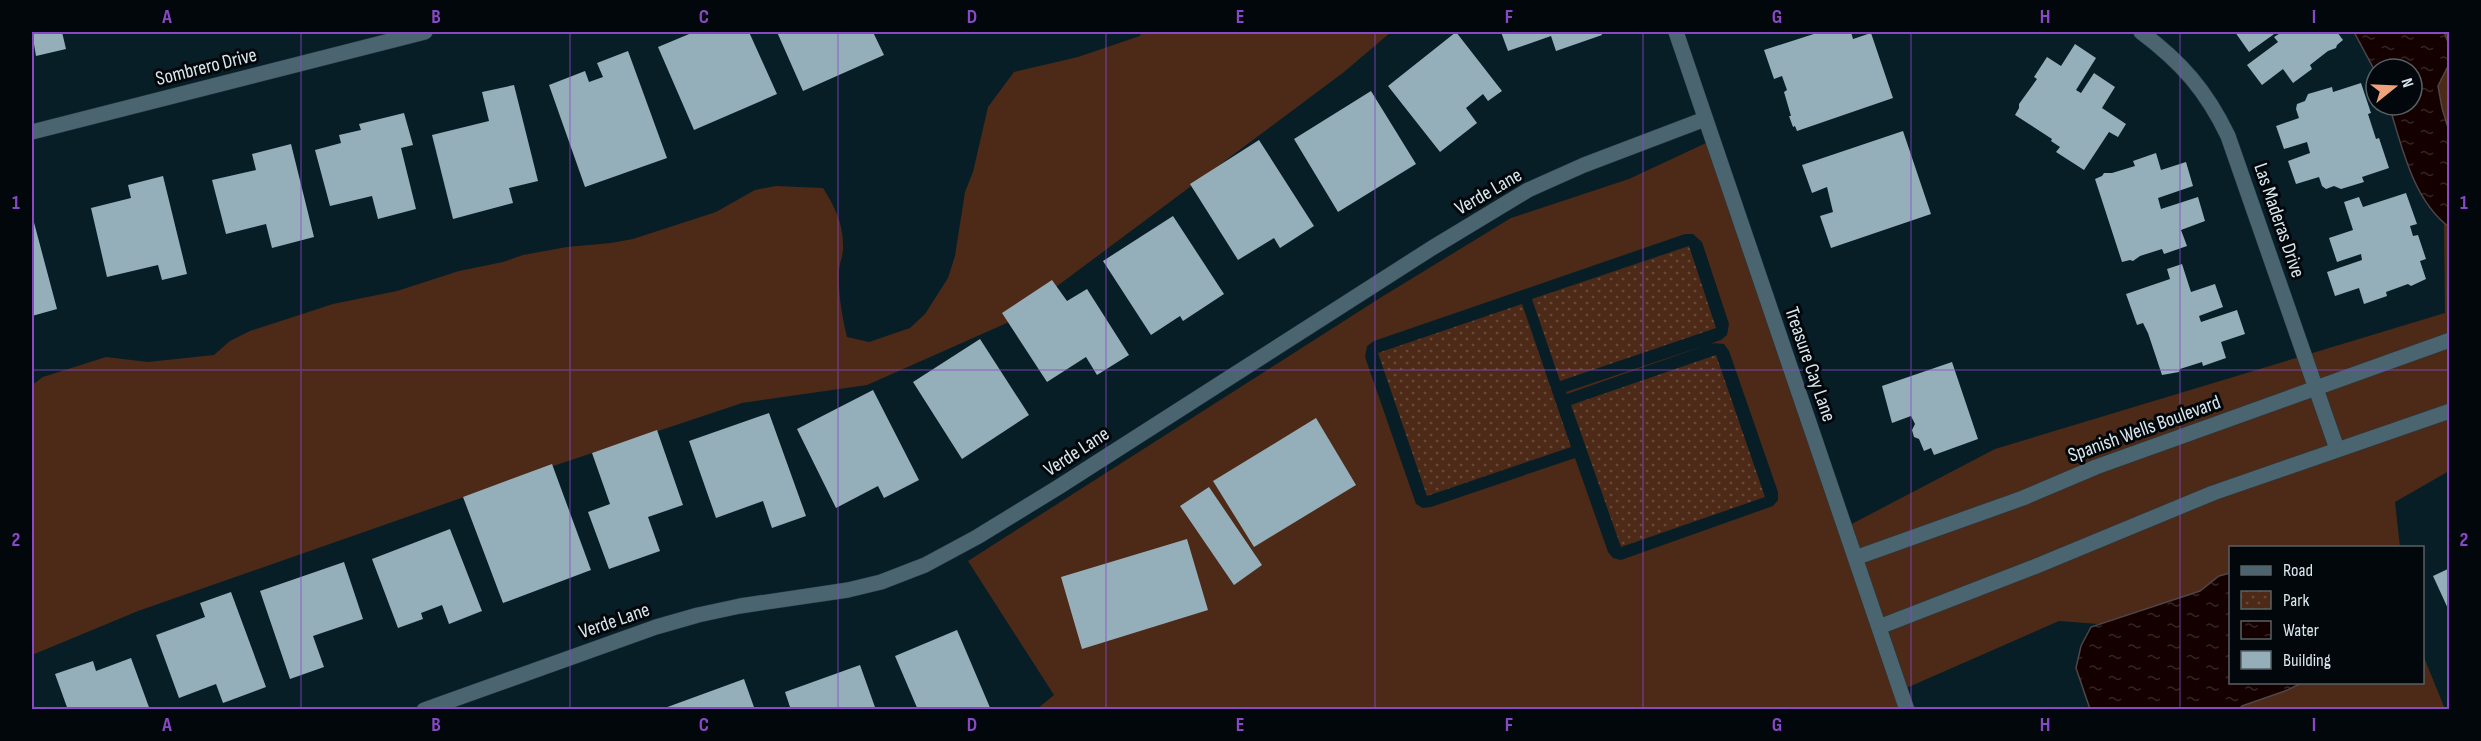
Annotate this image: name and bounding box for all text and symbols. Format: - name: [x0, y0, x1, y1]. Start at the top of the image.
- text: A: [161, 5, 172, 29]
- text: B: [431, 5, 441, 29]
- text: C: [699, 5, 709, 29]
- text: D: [967, 5, 977, 29]
- text: E: [1236, 5, 1244, 29]
- text: F: [1505, 5, 1513, 29]
- text: G: [1772, 5, 1782, 29]
- text: H: [2040, 5, 2050, 29]
- text: I: [2312, 5, 2316, 29]
- street label: Sombrero Drive: [153, 43, 259, 91]
- north arrow: [2364, 57, 2424, 117]
- text: N: [2396, 76, 2417, 90]
- street label: Las Maderas Drive: [2248, 160, 2310, 281]
- street label: Verde Lane: [1451, 163, 1526, 221]
- text: 1: [12, 191, 20, 215]
- text: 1: [2460, 191, 2468, 215]
- street label: Treasure Cay Lane: [1779, 304, 1841, 425]
- street label: Spanish Wells Boulevard: [2065, 390, 2224, 468]
- street label: Verde Lane: [1039, 422, 1114, 482]
- text: 2: [12, 528, 20, 552]
- text: 2: [2460, 528, 2468, 552]
- legend: [2229, 546, 2424, 684]
- text: Road: [2283, 560, 2313, 581]
- text: Park: [2283, 590, 2309, 611]
- street label: Verde Lane: [576, 598, 653, 644]
- text: Water: [2283, 620, 2319, 641]
- text: Building: [2283, 650, 2331, 671]
- text: A: [161, 713, 172, 737]
- text: B: [431, 713, 441, 737]
- text: C: [699, 713, 709, 737]
- text: D: [967, 713, 977, 737]
- text: E: [1236, 713, 1244, 737]
- text: F: [1505, 713, 1513, 737]
- text: G: [1772, 713, 1782, 737]
- text: H: [2040, 713, 2050, 737]
- text: I: [2312, 713, 2316, 737]

